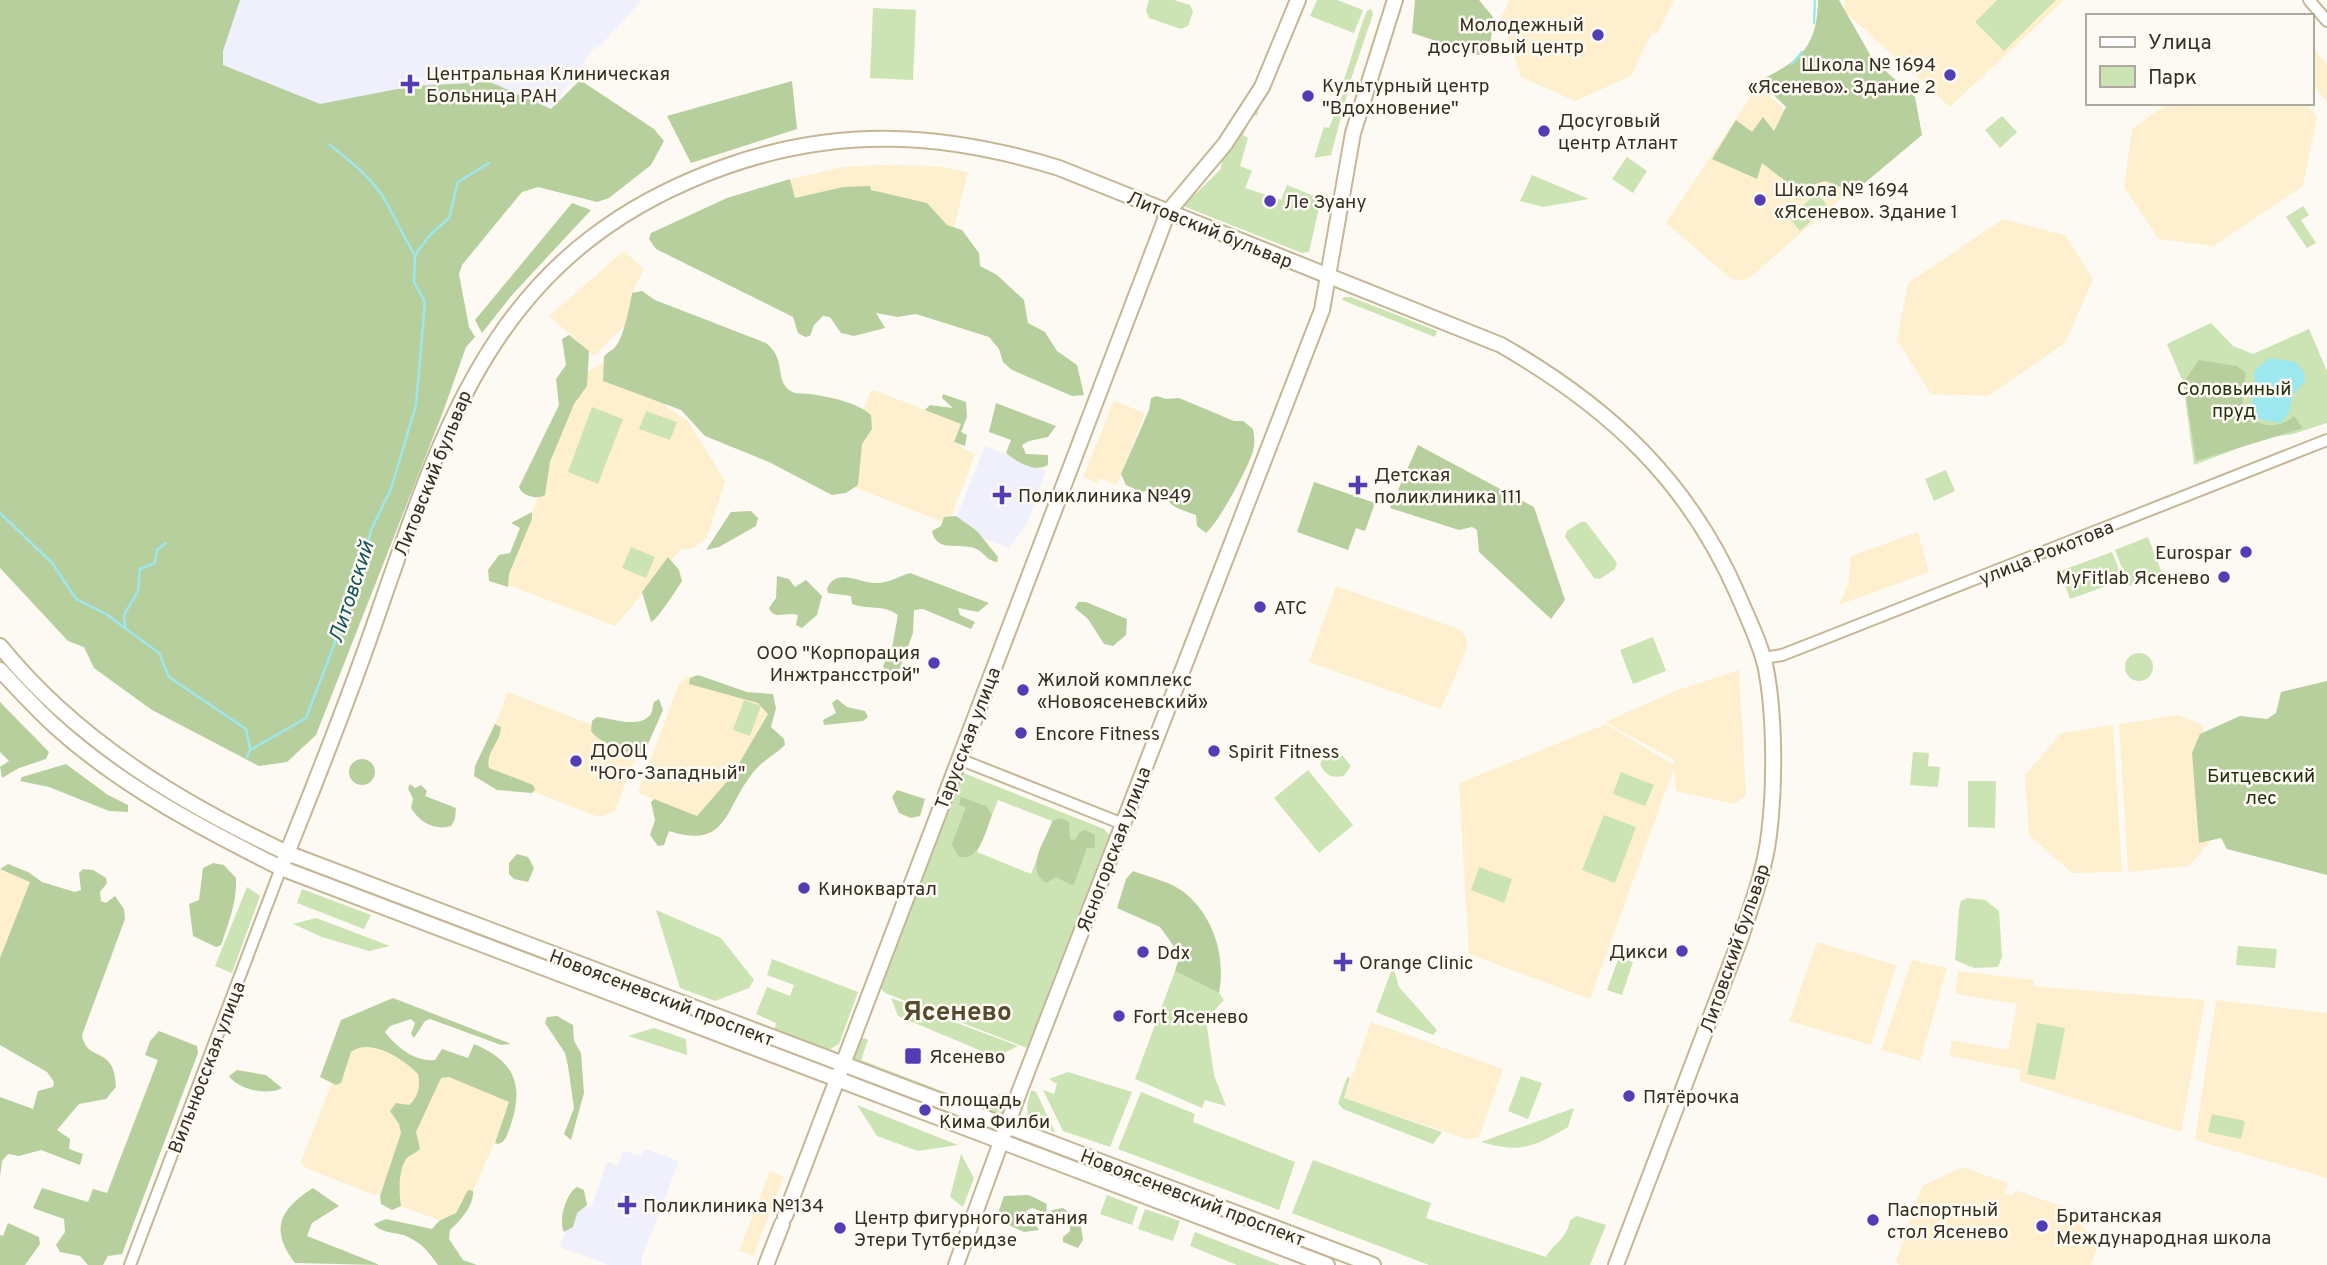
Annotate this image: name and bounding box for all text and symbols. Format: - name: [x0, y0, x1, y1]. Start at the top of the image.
- place label: Молодежный досуговый центр: [1428, 14, 1584, 60]
- legend: [2086, 14, 2313, 105]
- marker: Молодежный досуговый центр: [1590, 27, 1606, 43]
- text: Улица: [2148, 30, 2212, 57]
- place label: Школа № 1694 «Ясенево». Здание 2: [1748, 54, 1936, 100]
- place label: Центральная Клиническая Больница РАН: [426, 63, 670, 109]
- text: Парк: [2148, 65, 2197, 92]
- marker: Школа № 1694 «Ясенево». Здание 2: [1942, 67, 1958, 83]
- marker: Центральная Клиническая Больница РАН: [400, 74, 420, 94]
- place label: Культурный центр "Вдохновение": [1322, 75, 1490, 121]
- marker: Культурный центр "Вдохновение": [1300, 88, 1316, 104]
- place label: Досуговый центр Атлант: [1558, 110, 1678, 156]
- marker: Досуговый центр Атлант: [1536, 123, 1552, 139]
- place label: Школа № 1694 «Ясенево». Здание 1: [1774, 179, 1958, 225]
- street label: Литовский бульвар: [1123, 187, 1296, 275]
- place label: Ле Зуану: [1284, 191, 1366, 215]
- marker: Школа № 1694 «Ясенево». Здание 1: [1752, 192, 1768, 208]
- marker: Ле Зуану: [1262, 193, 1278, 209]
- park label: Соловьиный пруд: [2177, 378, 2291, 424]
- street label: Литовский бульвар: [390, 387, 478, 560]
- place label: Детская поликлиника 111: [1374, 464, 1522, 510]
- marker: Детская поликлиника 111: [1348, 475, 1368, 495]
- marker: Поликлиника №49: [992, 485, 1012, 505]
- place label: Поликлиника №49: [1018, 485, 1192, 509]
- street label: улица Рокотова: [1976, 516, 2118, 592]
- water label: Литовский: [323, 537, 382, 647]
- place label: Eurospar: [2155, 542, 2233, 566]
- marker: Eurospar: [2238, 544, 2254, 560]
- place label: MyFitlab Ясенево: [2056, 567, 2210, 591]
- marker: MyFitlab Ясенево: [2216, 569, 2232, 585]
- place label: АТС: [1274, 597, 1307, 621]
- marker: АТС: [1252, 599, 1268, 615]
- place label: ООО "Корпорация Инжтрансстрой": [756, 642, 920, 688]
- marker: ООО "Корпорация Инжтрансстрой": [926, 655, 942, 671]
- street label: Тарусская улица: [931, 664, 1007, 813]
- place label: Жилой комплекс «Новоясеневский»: [1037, 669, 1208, 715]
- marker: Жилой комплекс «Новоясеневский»: [1015, 682, 1031, 698]
- place label: Encore Fitness: [1035, 723, 1160, 747]
- marker: Encore Fitness: [1013, 725, 1029, 741]
- place label: ДООЦ "Юго-Западный": [590, 740, 745, 786]
- place label: Spirit Fitness: [1228, 741, 1339, 765]
- marker: Spirit Fitness: [1206, 743, 1222, 759]
- marker: ДООЦ "Юго-Западный": [568, 753, 584, 769]
- street label: Ясногорская улица: [1072, 764, 1157, 936]
- park label: Битцевский лес: [2207, 765, 2315, 811]
- street label: Литовский бульвар: [1696, 861, 1776, 1036]
- place label: Киноквартал: [818, 878, 937, 902]
- marker: Киноквартал: [796, 880, 812, 896]
- place label: Дикси: [1609, 941, 1668, 965]
- place label: Ddx: [1157, 942, 1190, 966]
- marker: Дикси: [1674, 943, 1690, 959]
- marker: Ddx: [1135, 944, 1151, 960]
- street label: Новоясеневский проспект: [546, 945, 777, 1053]
- marker: Orange Clinic: [1333, 952, 1353, 972]
- place label: Orange Clinic: [1359, 952, 1474, 976]
- street label: Вильнюсская улица: [164, 978, 252, 1157]
- district label: Ясенево: [902, 997, 1012, 1030]
- place label: Fort Ясенево: [1133, 1006, 1248, 1030]
- marker: Fort Ясенево: [1111, 1008, 1127, 1024]
- marker: Ясенево: [903, 1046, 923, 1066]
- place label: Ясенево: [929, 1046, 1005, 1070]
- place label: Пятёрочка: [1643, 1086, 1739, 1110]
- marker: Пятёрочка: [1621, 1088, 1637, 1104]
- place label: площадь Кима Филби: [939, 1089, 1050, 1135]
- marker: площадь Кима Филби: [917, 1102, 933, 1118]
- street label: Новоясеневский проспект: [1077, 1145, 1308, 1253]
- marker: Поликлиника №134: [617, 1195, 637, 1215]
- place label: Поликлиника №134: [643, 1195, 824, 1219]
- place label: Паспортный стол Ясенево: [1887, 1199, 2009, 1245]
- place label: Британская Международная школа: [2056, 1205, 2271, 1251]
- place label: Центр фигурного катания Этери Тутберидзе: [854, 1207, 1088, 1253]
- marker: Паспортный стол Ясенево: [1865, 1212, 1881, 1228]
- marker: Британская Международная школа: [2034, 1218, 2050, 1234]
- marker: Центр фигурного катания Этери Тутберидзе: [832, 1220, 848, 1236]

